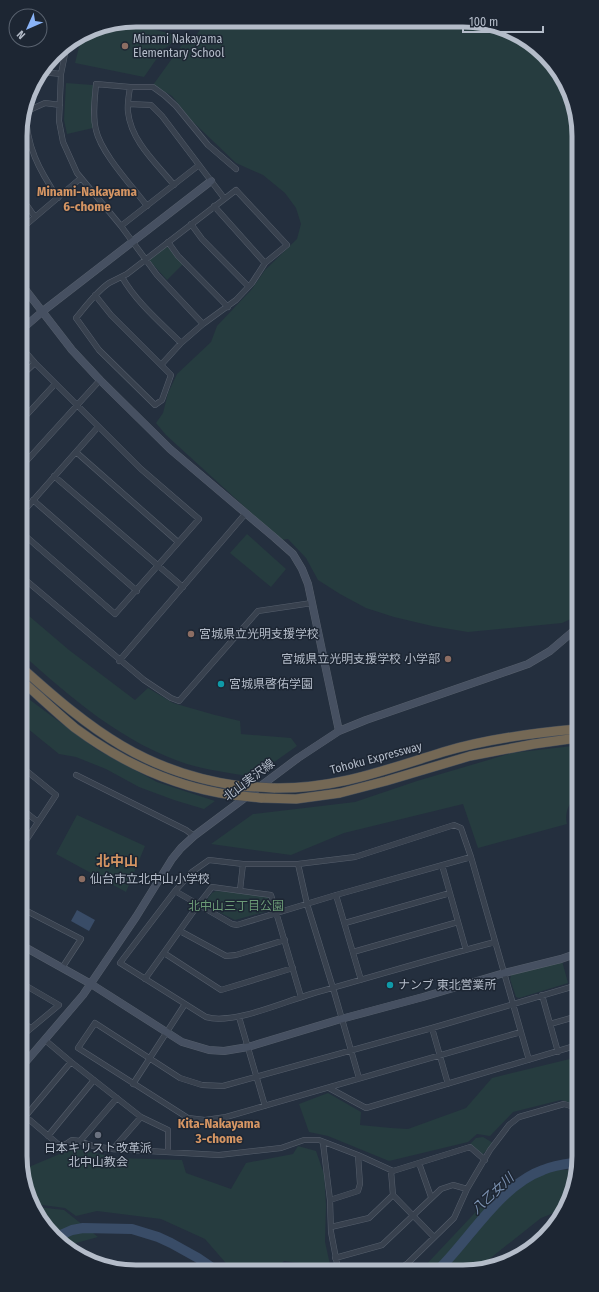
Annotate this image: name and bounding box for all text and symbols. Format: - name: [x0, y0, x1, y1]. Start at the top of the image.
- north arrow: [8, 8, 48, 48]
- scale bar: [463, 8, 543, 34]
- text: 100 m: [469, 15, 498, 29]
- text: N: [14, 28, 28, 42]
- place label: Minami Nakayama Elementary School: [133, 32, 224, 60]
- marker: Minami Nakayama Elementary School: [120, 41, 130, 51]
- district label: Minami-Nakayama 6-chome: [37, 184, 137, 214]
- place label: 宮城県立光明支援学校: [199, 627, 319, 641]
- marker: 宮城県立光明支援学校: [186, 629, 196, 639]
- place label: 宮城県立光明支援学校 小学部: [281, 652, 440, 666]
- marker: 宮城県立光明支援学校 小学部: [443, 654, 453, 664]
- place label: 宮城県啓佑学園: [229, 677, 313, 691]
- marker: 宮城県啓佑学園: [216, 679, 226, 689]
- street label: Tohoku Expressway: [329, 739, 424, 777]
- street label: 北山実沢線: [221, 756, 277, 804]
- district label: 北中山: [96, 853, 138, 870]
- place label: 仙台市立北中山小学校: [90, 872, 210, 886]
- marker: 仙台市立北中山小学校: [77, 874, 87, 884]
- park label: 北中山三丁目公園: [188, 899, 284, 913]
- place label: ナンブ 東北営業所: [398, 978, 496, 992]
- marker: ナンブ 東北営業所: [385, 980, 395, 990]
- district label: Kita-Nakayama 3-chome: [178, 1116, 261, 1146]
- marker: 日本キリスト改革派 北中山教会: [93, 1130, 103, 1140]
- place label: 日本キリスト改革派 北中山教会: [44, 1141, 152, 1169]
- water label: 八乙女川: [468, 1169, 518, 1217]

